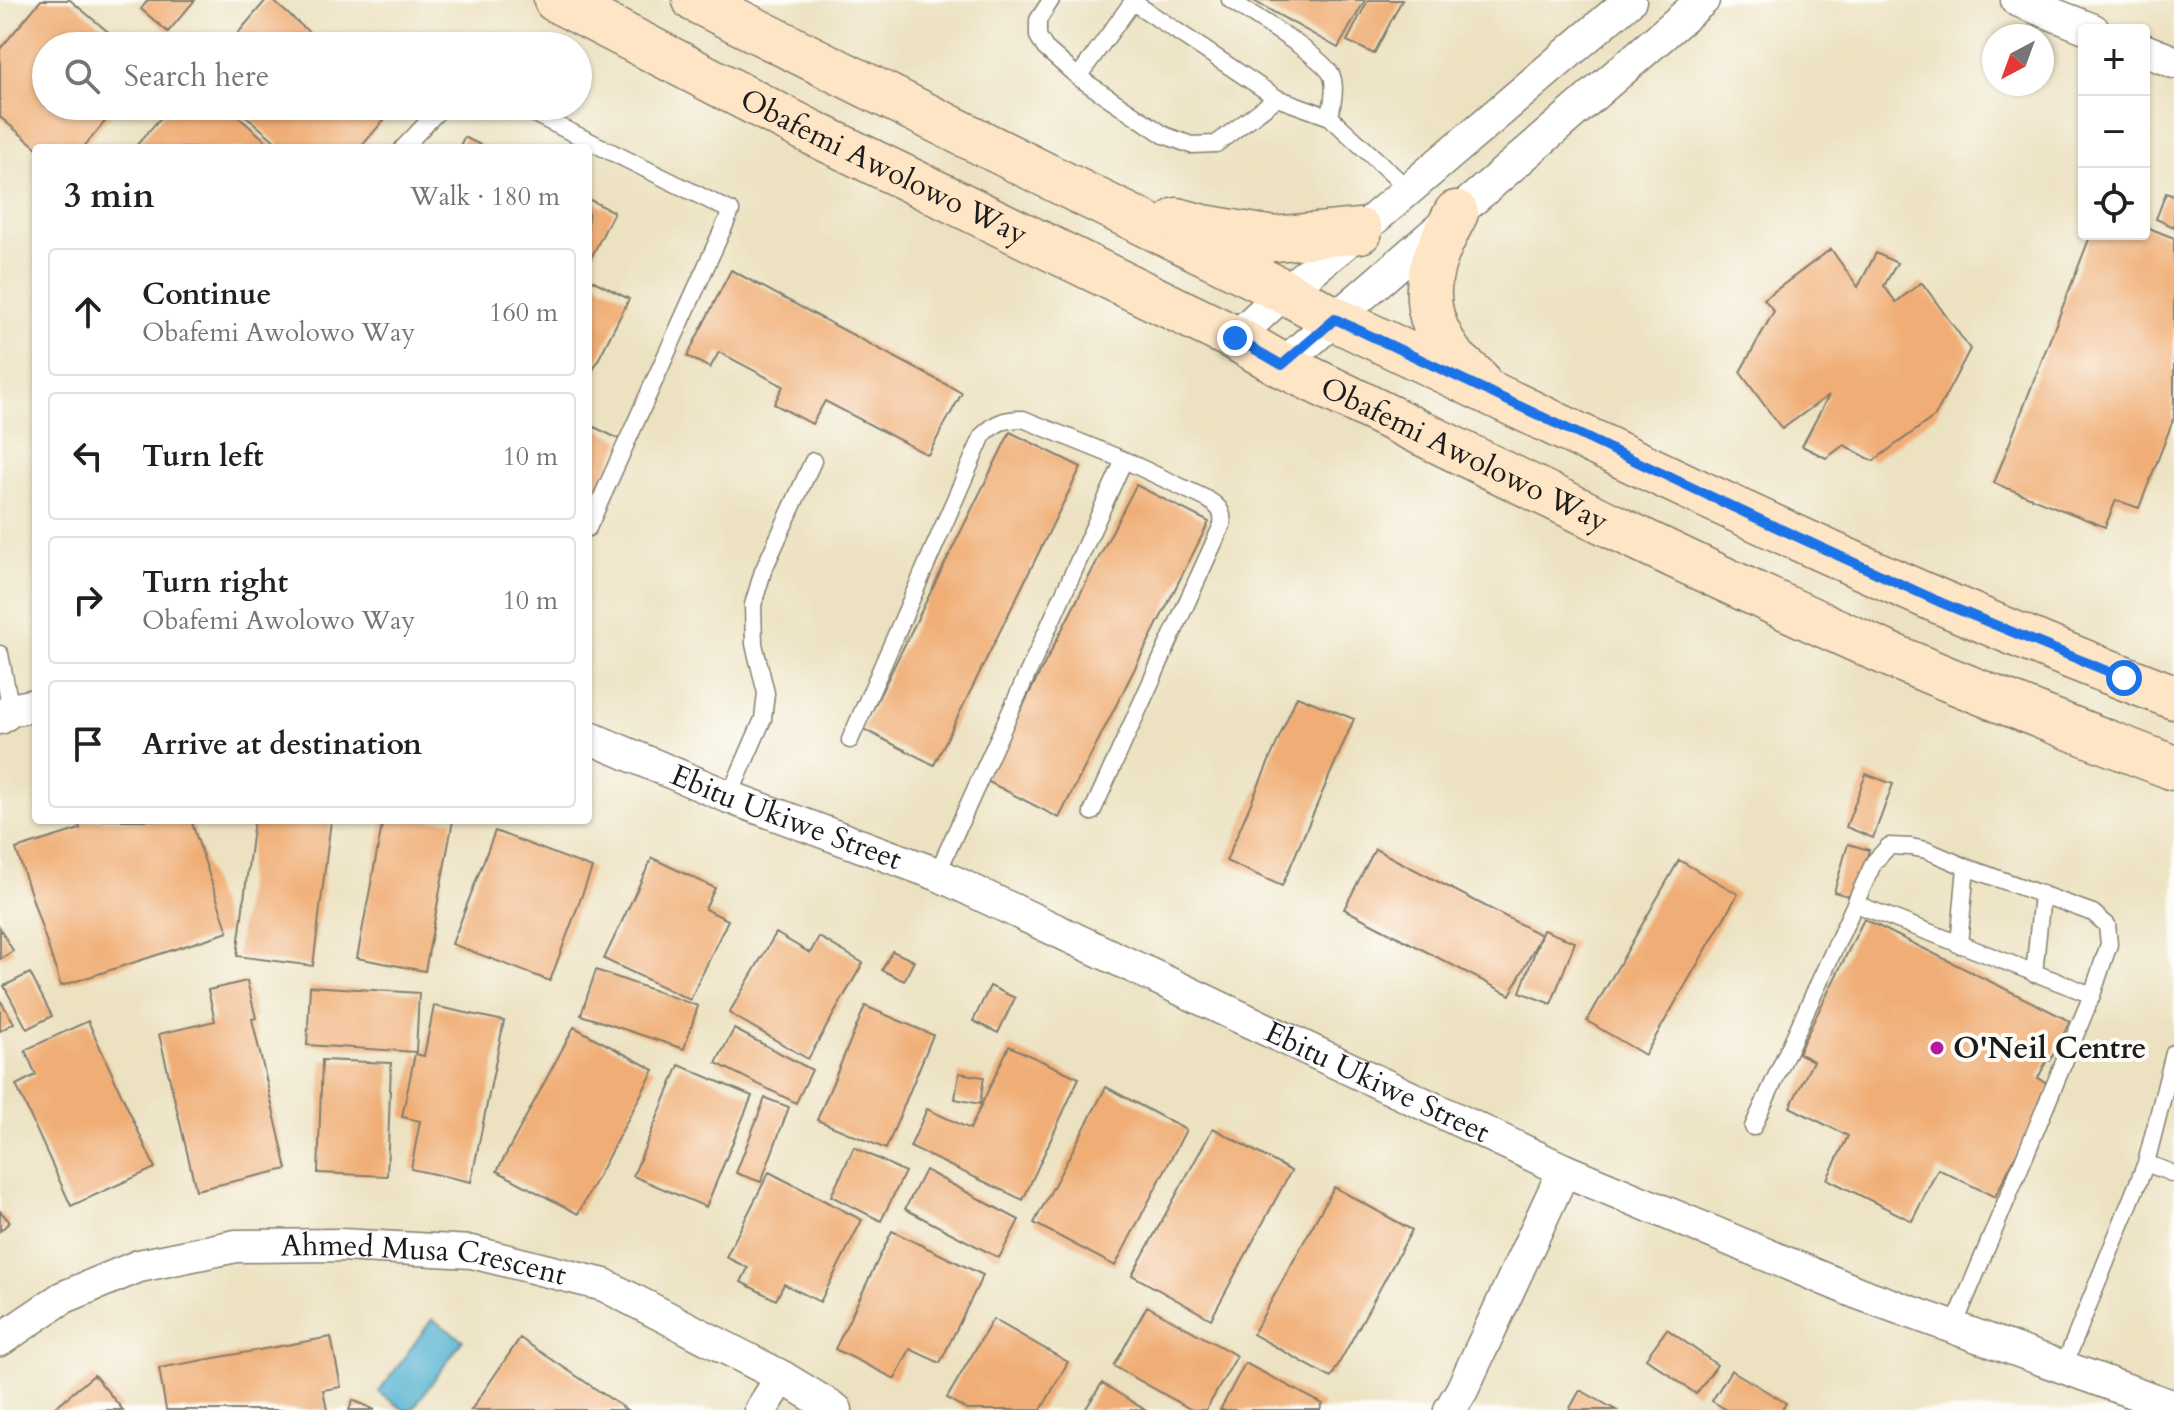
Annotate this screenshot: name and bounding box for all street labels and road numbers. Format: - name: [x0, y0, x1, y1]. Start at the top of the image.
- street label: Obafemi Awolowo Way: [733, 78, 1035, 255]
- street label: Obafemi Awolowo Way: [1314, 366, 1616, 542]
- street label: Ebitu Ukiwe Street: [665, 754, 908, 880]
- street label: Ebitu Ukiwe Street: [1258, 1011, 1497, 1153]
- street label: Ahmed Musa Crescent: [280, 1224, 571, 1295]

